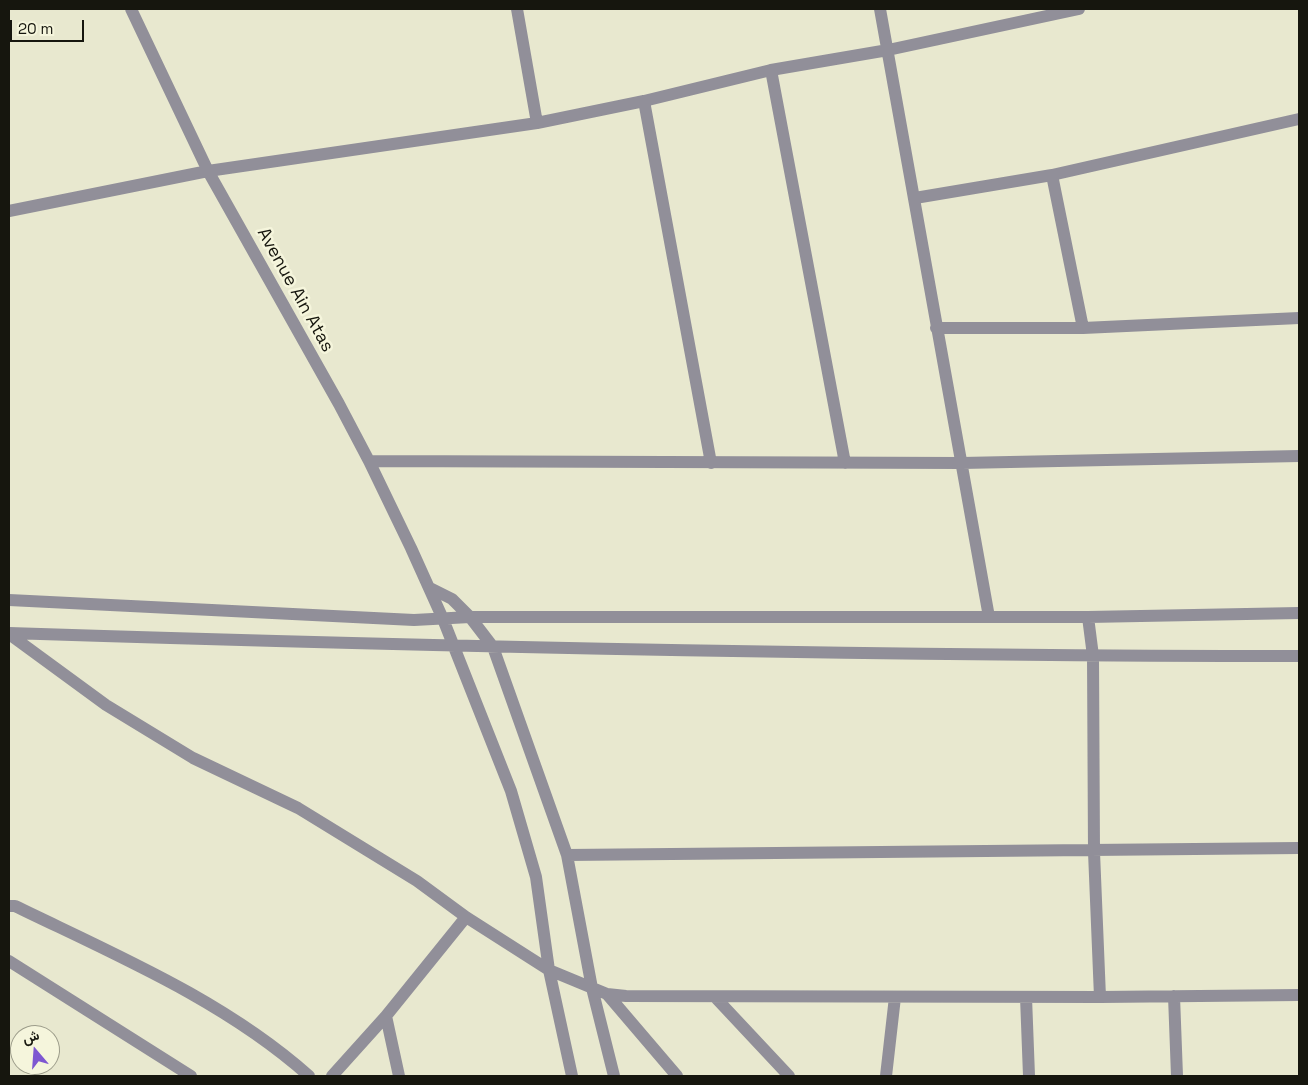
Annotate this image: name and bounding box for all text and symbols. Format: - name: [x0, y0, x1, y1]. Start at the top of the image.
- scale bar: [12, 10, 86, 42]
- text: 20 m: [18, 19, 53, 38]
- street label: Avenue Ain Atas: [252, 224, 338, 356]
- north arrow: [10, 1025, 60, 1075]
- text: ش: [20, 1026, 41, 1048]

